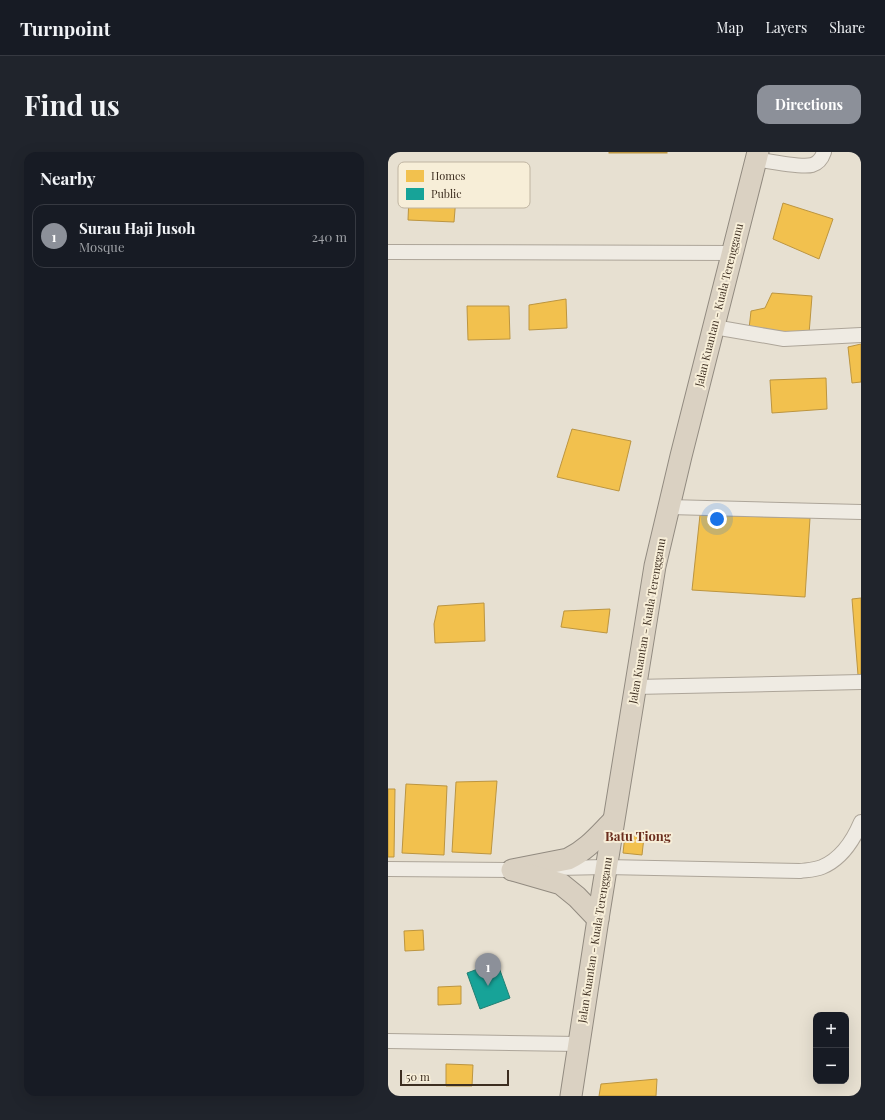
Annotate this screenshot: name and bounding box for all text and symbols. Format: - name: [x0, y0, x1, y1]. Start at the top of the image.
- text: Turnpoint: [20, 15, 110, 41]
- text: Map: [716, 18, 744, 37]
- text: Layers: [766, 18, 807, 37]
- text: Share: [829, 18, 865, 37]
- button: Directions: [757, 85, 861, 124]
- text: Find us: [24, 86, 120, 123]
- legend: [398, 162, 530, 208]
- text: Nearby: [40, 167, 95, 189]
- text: Homes: [431, 168, 465, 183]
- text: Public: [431, 186, 462, 201]
- text: Surau Haji Jusoh: [79, 218, 195, 238]
- street label: Jalan Kuantan - Kuala Terengganu: [691, 221, 746, 389]
- text: 1: [52, 228, 56, 245]
- text: 240 m: [312, 228, 347, 245]
- text: Mosque: [79, 238, 124, 255]
- your location: [707, 509, 727, 529]
- street label: Jalan Kuantan - Kuala Terengganu: [624, 536, 669, 706]
- district label: Batu Tiong: [605, 827, 672, 844]
- street label: Jalan Kuantan - Kuala Terengganu: [574, 855, 615, 1025]
- pin: 1: [475, 953, 501, 986]
- map controls: [813, 1012, 849, 1084]
- button: +: [813, 1012, 849, 1048]
- button: −: [813, 1048, 849, 1084]
- scale bar: [400, 1068, 509, 1087]
- text: 50 m: [406, 1069, 430, 1084]

